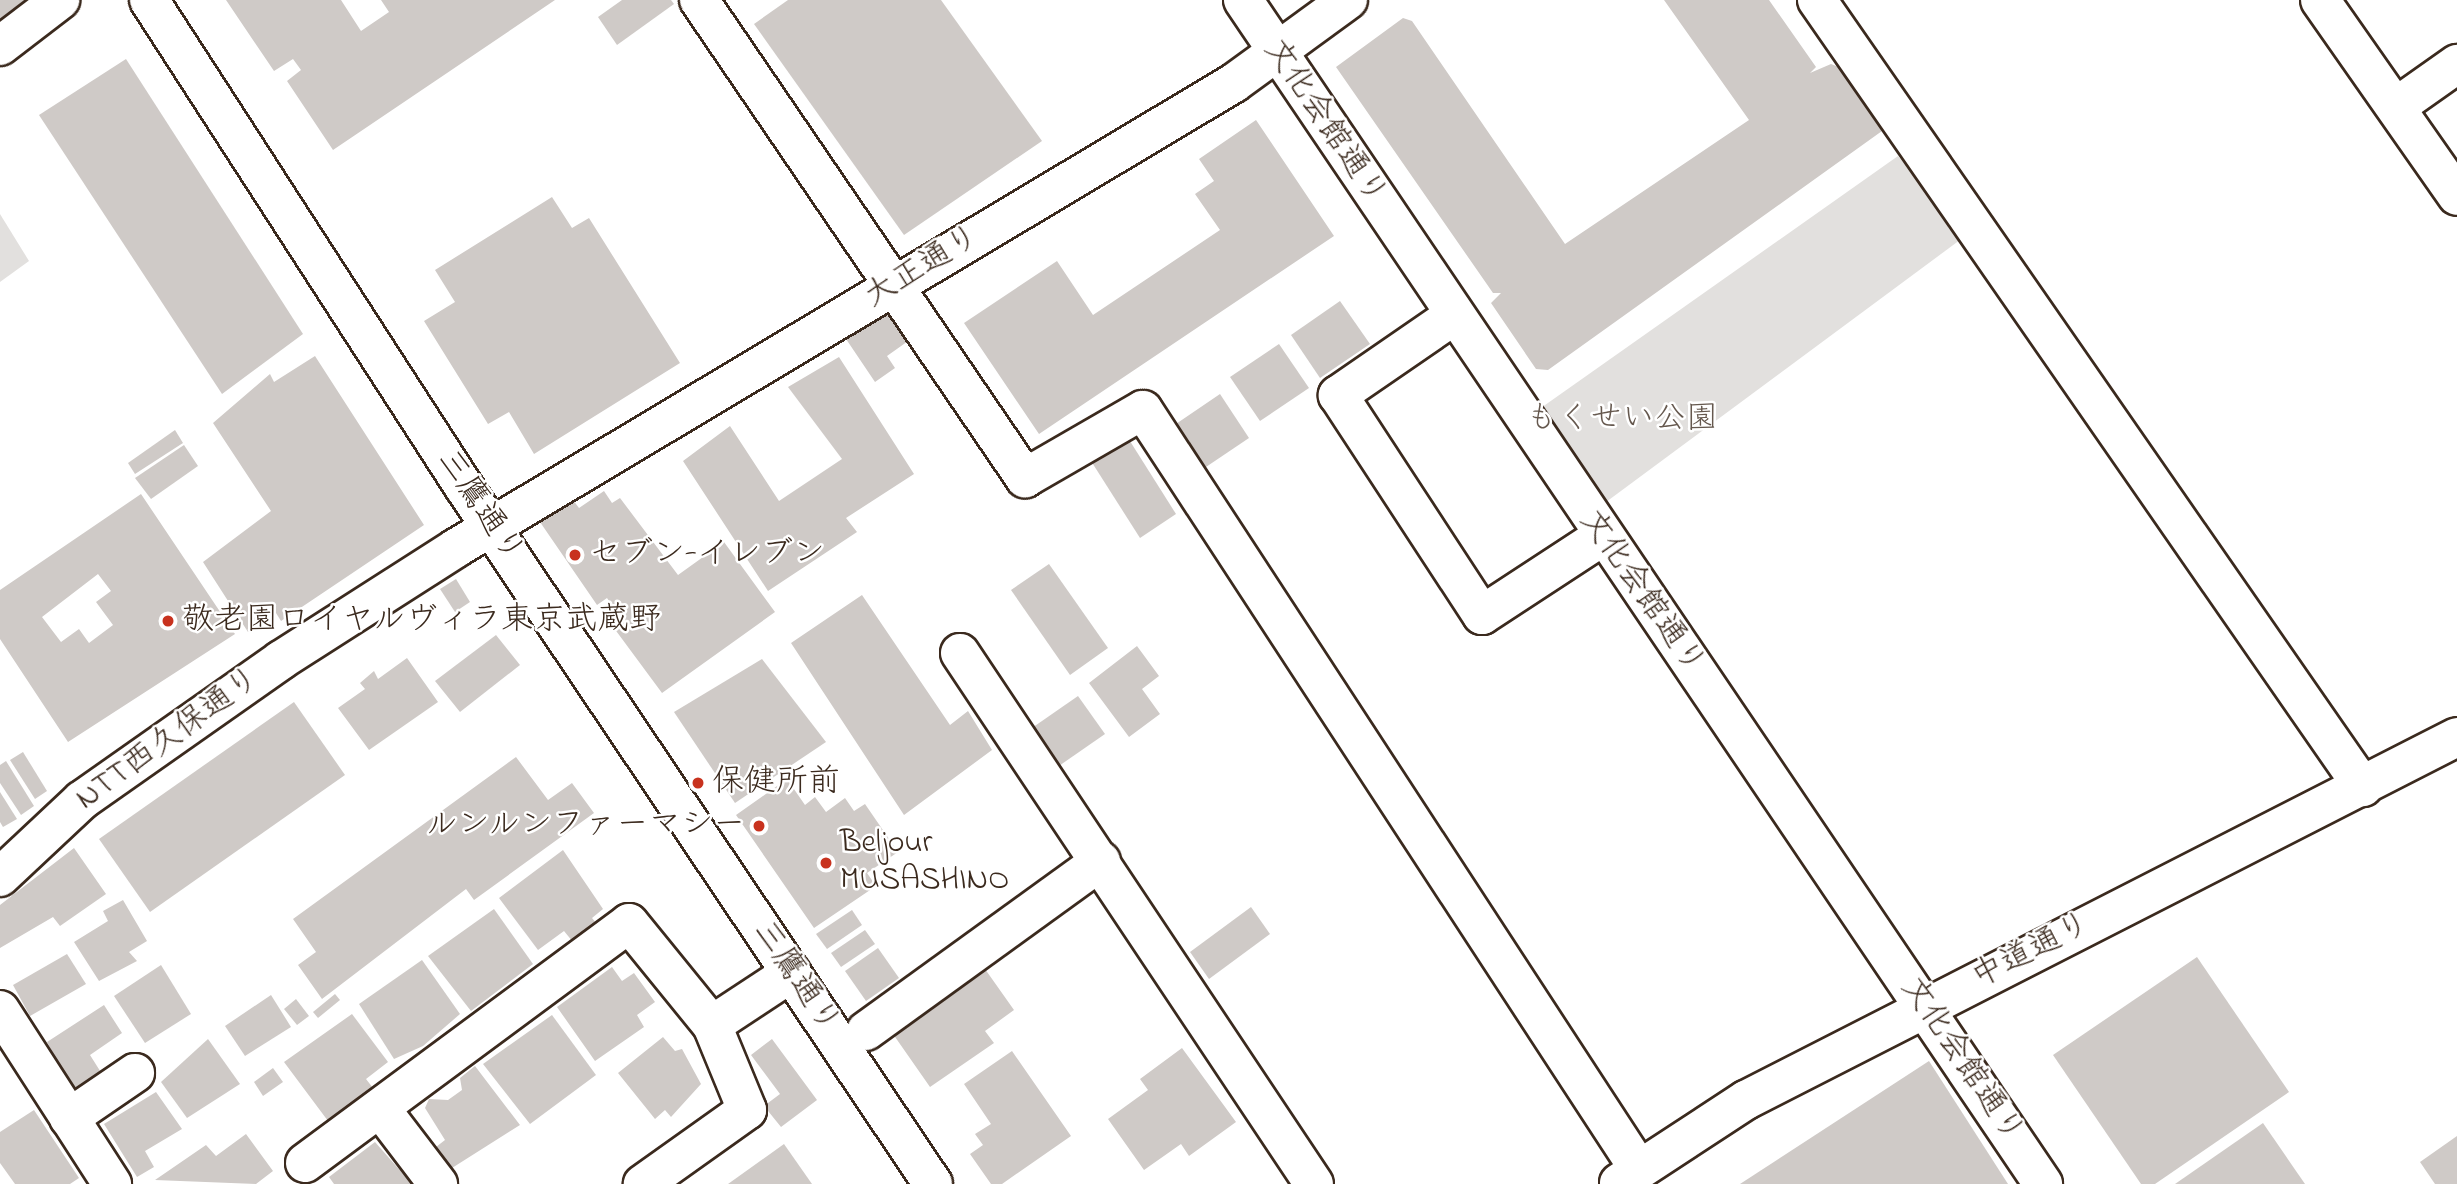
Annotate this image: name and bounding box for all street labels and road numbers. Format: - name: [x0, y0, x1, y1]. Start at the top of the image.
- street label: 文化会館通り: [1254, 33, 1394, 213]
- street label: 大正通り: [858, 219, 988, 317]
- street label: 三鷹通り: [427, 443, 531, 571]
- street label: 文化会館通り: [1570, 503, 1712, 683]
- street label: NTT西久保通り: [69, 660, 269, 820]
- street label: 中道通り: [1966, 906, 2098, 998]
- street label: 三鷹通り: [743, 914, 847, 1042]
- street label: 文化会館通り: [1891, 971, 2031, 1151]

